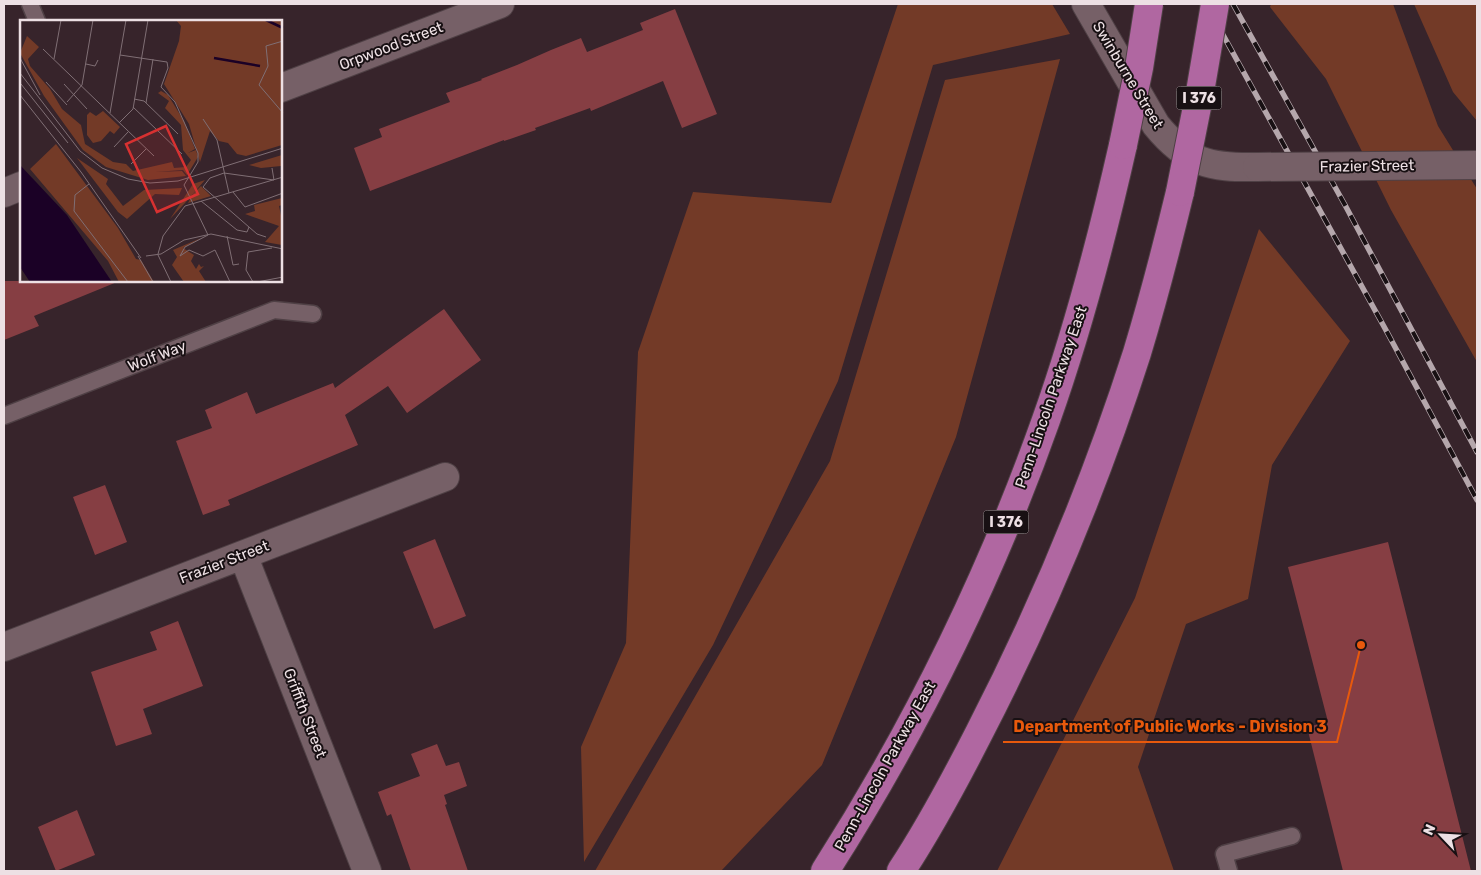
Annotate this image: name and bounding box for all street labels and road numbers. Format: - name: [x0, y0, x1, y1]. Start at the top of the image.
- street label: Orpwood Street: [337, 18, 446, 74]
- street label: Swinburne Street: [1089, 18, 1167, 132]
- road number: I 376: [1176, 86, 1222, 110]
- street label: Frazier Street: [1320, 156, 1415, 176]
- street label: Penn-Lincoln Parkway East: [1011, 304, 1091, 490]
- street label: Wolf Way: [125, 337, 189, 375]
- road number: I 376: [984, 511, 1028, 534]
- street label: Frazier Street: [177, 537, 271, 587]
- street label: Griffith Street: [280, 666, 330, 760]
- street label: Penn-Lincoln Parkway East: [831, 678, 939, 854]

